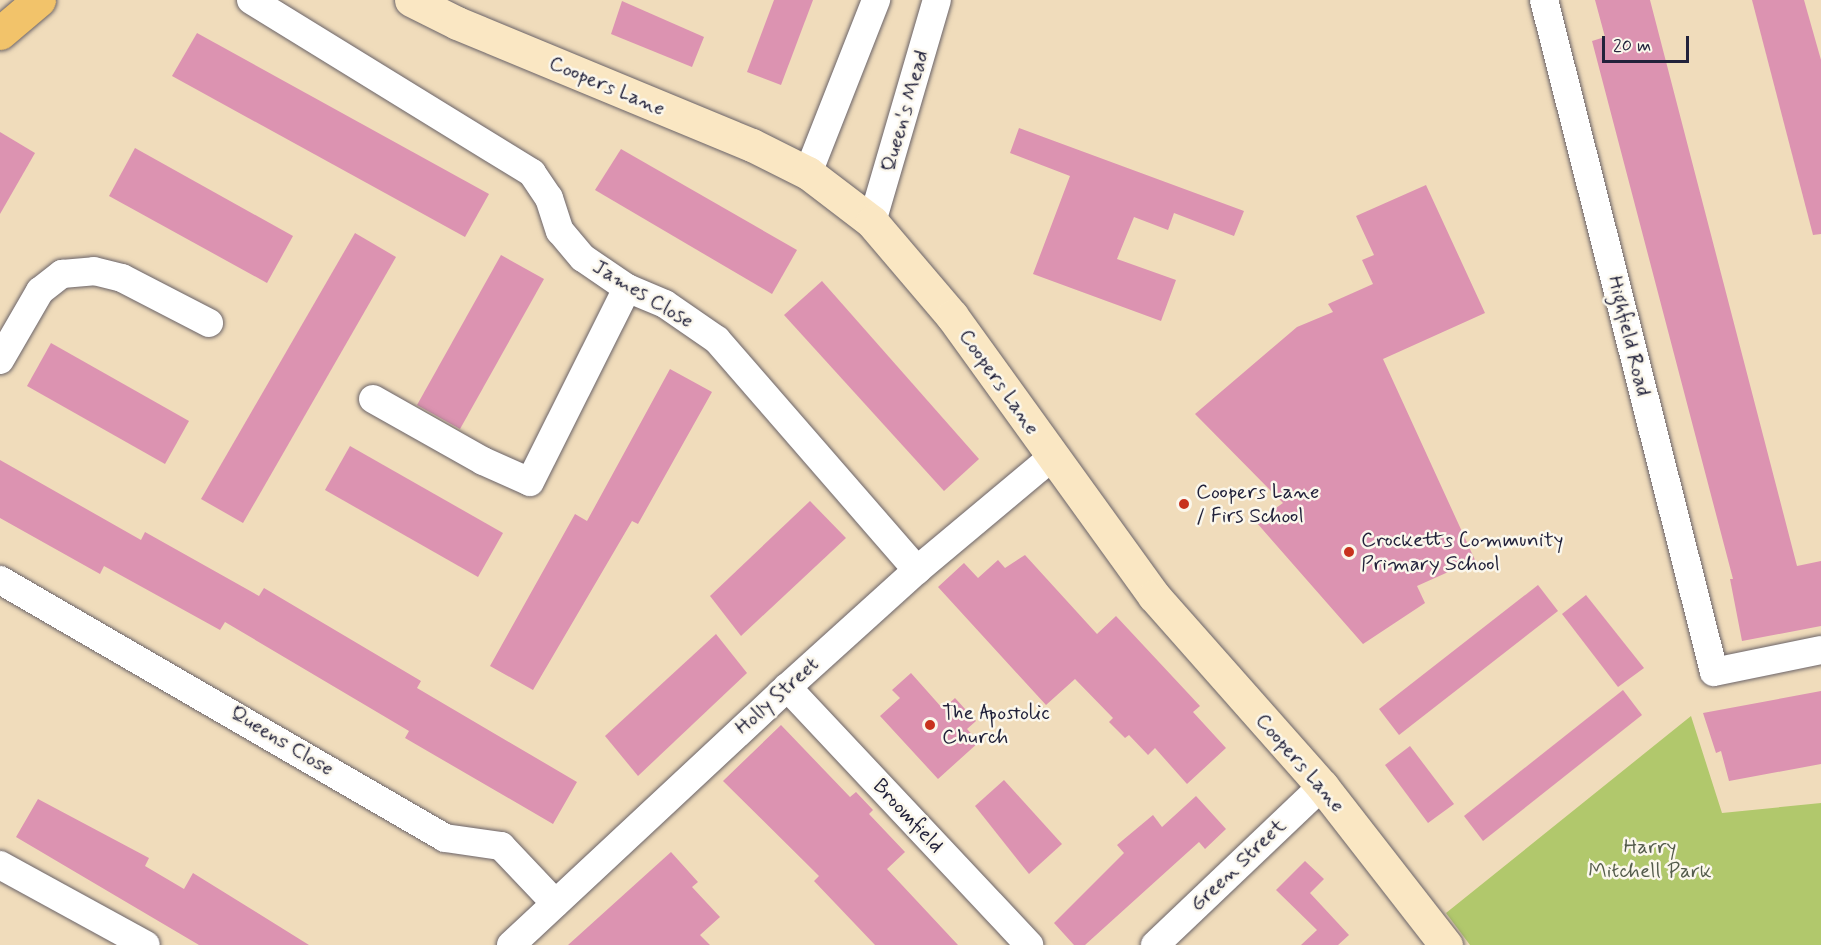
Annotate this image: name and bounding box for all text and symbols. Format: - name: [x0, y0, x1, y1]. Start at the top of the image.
- scale bar: [1605, 24, 1692, 62]
- text: 20 m: [1613, 34, 1651, 58]
- street label: Queen's Mead: [876, 48, 934, 174]
- street label: Coopers Lane: [547, 51, 667, 121]
- street label: James Close: [588, 254, 698, 334]
- street label: Highfield Road: [1602, 274, 1656, 398]
- street label: Coopers Lane: [954, 325, 1044, 439]
- place label: Coopers Lane / Firs School: [1196, 479, 1317, 529]
- marker: Coopers Lane / Firs School: [1177, 497, 1191, 511]
- place label: Crocketts Community Primary School: [1361, 527, 1566, 577]
- marker: Crocketts Community Primary School: [1342, 545, 1356, 559]
- street label: Holly Street: [729, 651, 825, 741]
- street label: Queens Close: [225, 700, 339, 782]
- place label: The Apostolic Church: [942, 700, 1050, 750]
- street label: Coopers Lane: [1251, 709, 1349, 817]
- marker: The Apostolic Church: [923, 718, 937, 732]
- street label: Broomfield: [867, 774, 949, 858]
- street label: Green Street: [1185, 813, 1291, 917]
- park label: Harry Mitchell Park: [1590, 834, 1710, 884]

